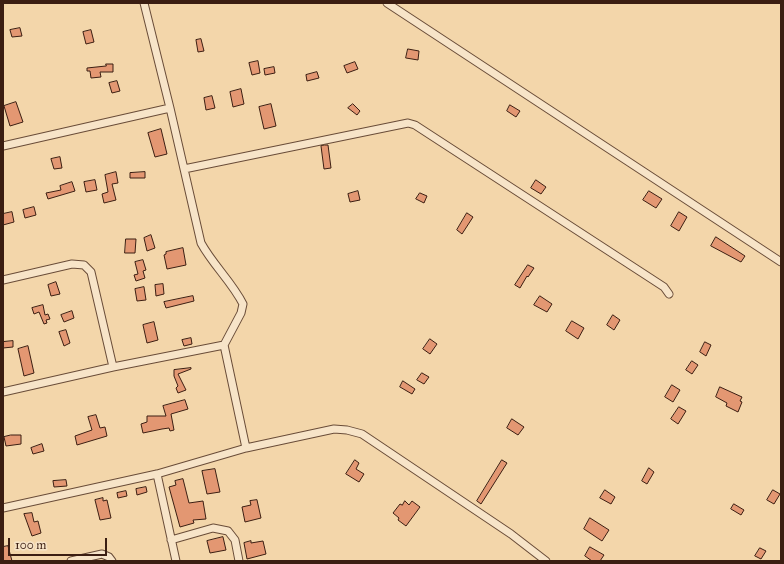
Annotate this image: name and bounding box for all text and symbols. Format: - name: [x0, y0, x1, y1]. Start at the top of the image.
- scale bar: [10, 530, 109, 556]
- text: 100 m: [15, 538, 46, 552]

